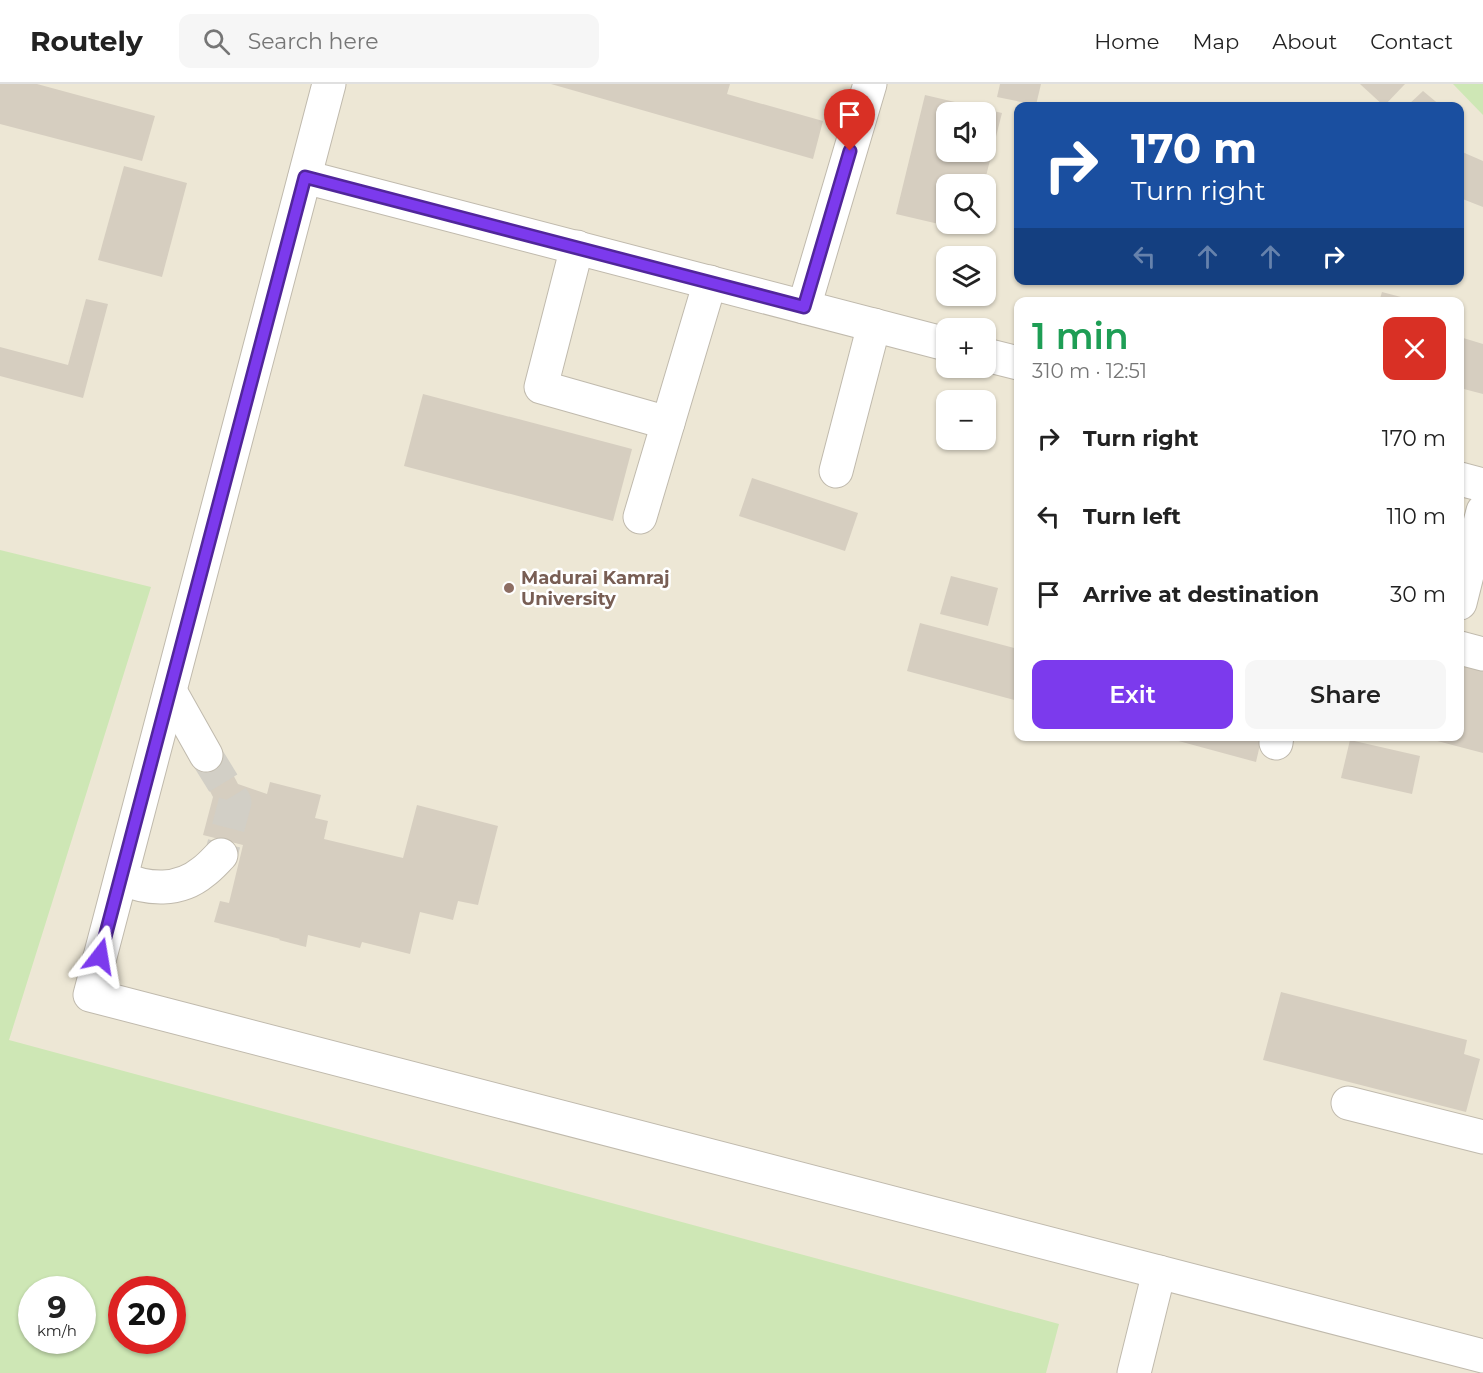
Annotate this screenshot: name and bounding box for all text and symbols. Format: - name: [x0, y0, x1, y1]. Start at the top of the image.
- search box: [179, 14, 599, 68]
- text: Routely: [30, 24, 143, 58]
- icon: search: [200, 25, 233, 58]
- text: Search here: [248, 28, 379, 55]
- text: Home: [1094, 29, 1159, 54]
- text: Map: [1192, 29, 1239, 54]
- text: About: [1272, 29, 1337, 54]
- text: Contact: [1370, 29, 1453, 54]
- pin: [824, 89, 875, 151]
- icon: arrive: [833, 98, 866, 131]
- map controls: [936, 102, 996, 450]
- button: sound: [936, 102, 996, 162]
- text: 170 m: [1131, 122, 1257, 174]
- icon: right: [1032, 126, 1110, 204]
- button: search: [936, 174, 996, 234]
- text: Turn right: [1131, 174, 1266, 207]
- icon: left: [1128, 240, 1161, 273]
- icon: ahead: [1191, 240, 1224, 273]
- icon: ahead: [1254, 240, 1287, 273]
- icon: right: [1317, 240, 1350, 273]
- button: layers: [936, 246, 996, 306]
- text: 1 min: [1032, 314, 1129, 358]
- button: close: [1383, 317, 1446, 380]
- button: +: [936, 318, 996, 378]
- text: 310 m · 12:51: [1032, 359, 1147, 383]
- button: −: [936, 390, 996, 450]
- icon: right: [1032, 422, 1065, 455]
- text: Turn right: [1083, 425, 1198, 452]
- text: 170 m: [1382, 425, 1446, 452]
- icon: left: [1032, 500, 1065, 533]
- text: Turn left: [1083, 503, 1181, 530]
- text: 110 m: [1386, 503, 1446, 530]
- place label: Madurai Kamraj University: [521, 567, 670, 610]
- icon: arrive: [1032, 578, 1065, 611]
- marker: Madurai Kamraj University: [502, 581, 516, 595]
- text: Arrive at destination: [1083, 581, 1319, 608]
- text: 30 m: [1390, 581, 1446, 608]
- button: Exit: [1032, 660, 1233, 729]
- button: Share: [1245, 660, 1446, 729]
- position arrow: [68, 924, 132, 988]
- speed limit sign: 20: [108, 1276, 186, 1354]
- text: 9: [47, 1289, 67, 1326]
- text: km/h: [37, 1321, 77, 1340]

